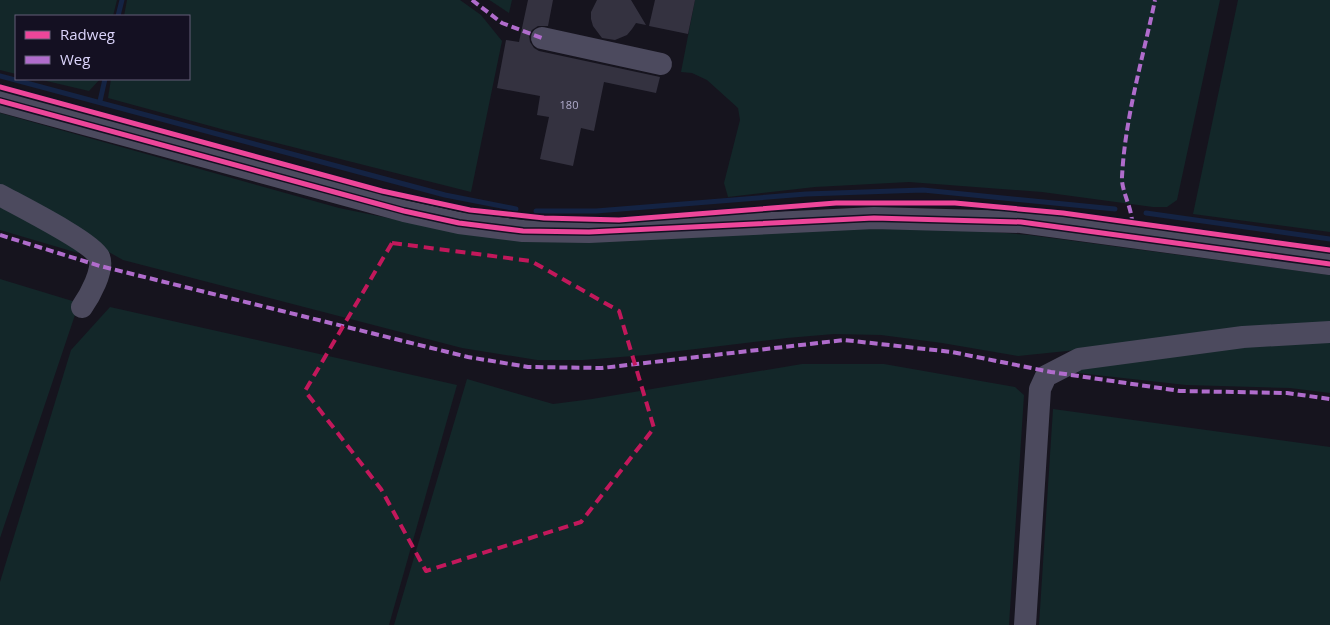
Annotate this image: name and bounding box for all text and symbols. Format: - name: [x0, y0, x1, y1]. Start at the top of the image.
- legend: [15, 15, 190, 80]
- text: Radweg: [60, 24, 115, 44]
- text: Weg: [60, 49, 90, 69]
- house number: 180: [560, 97, 578, 112]

